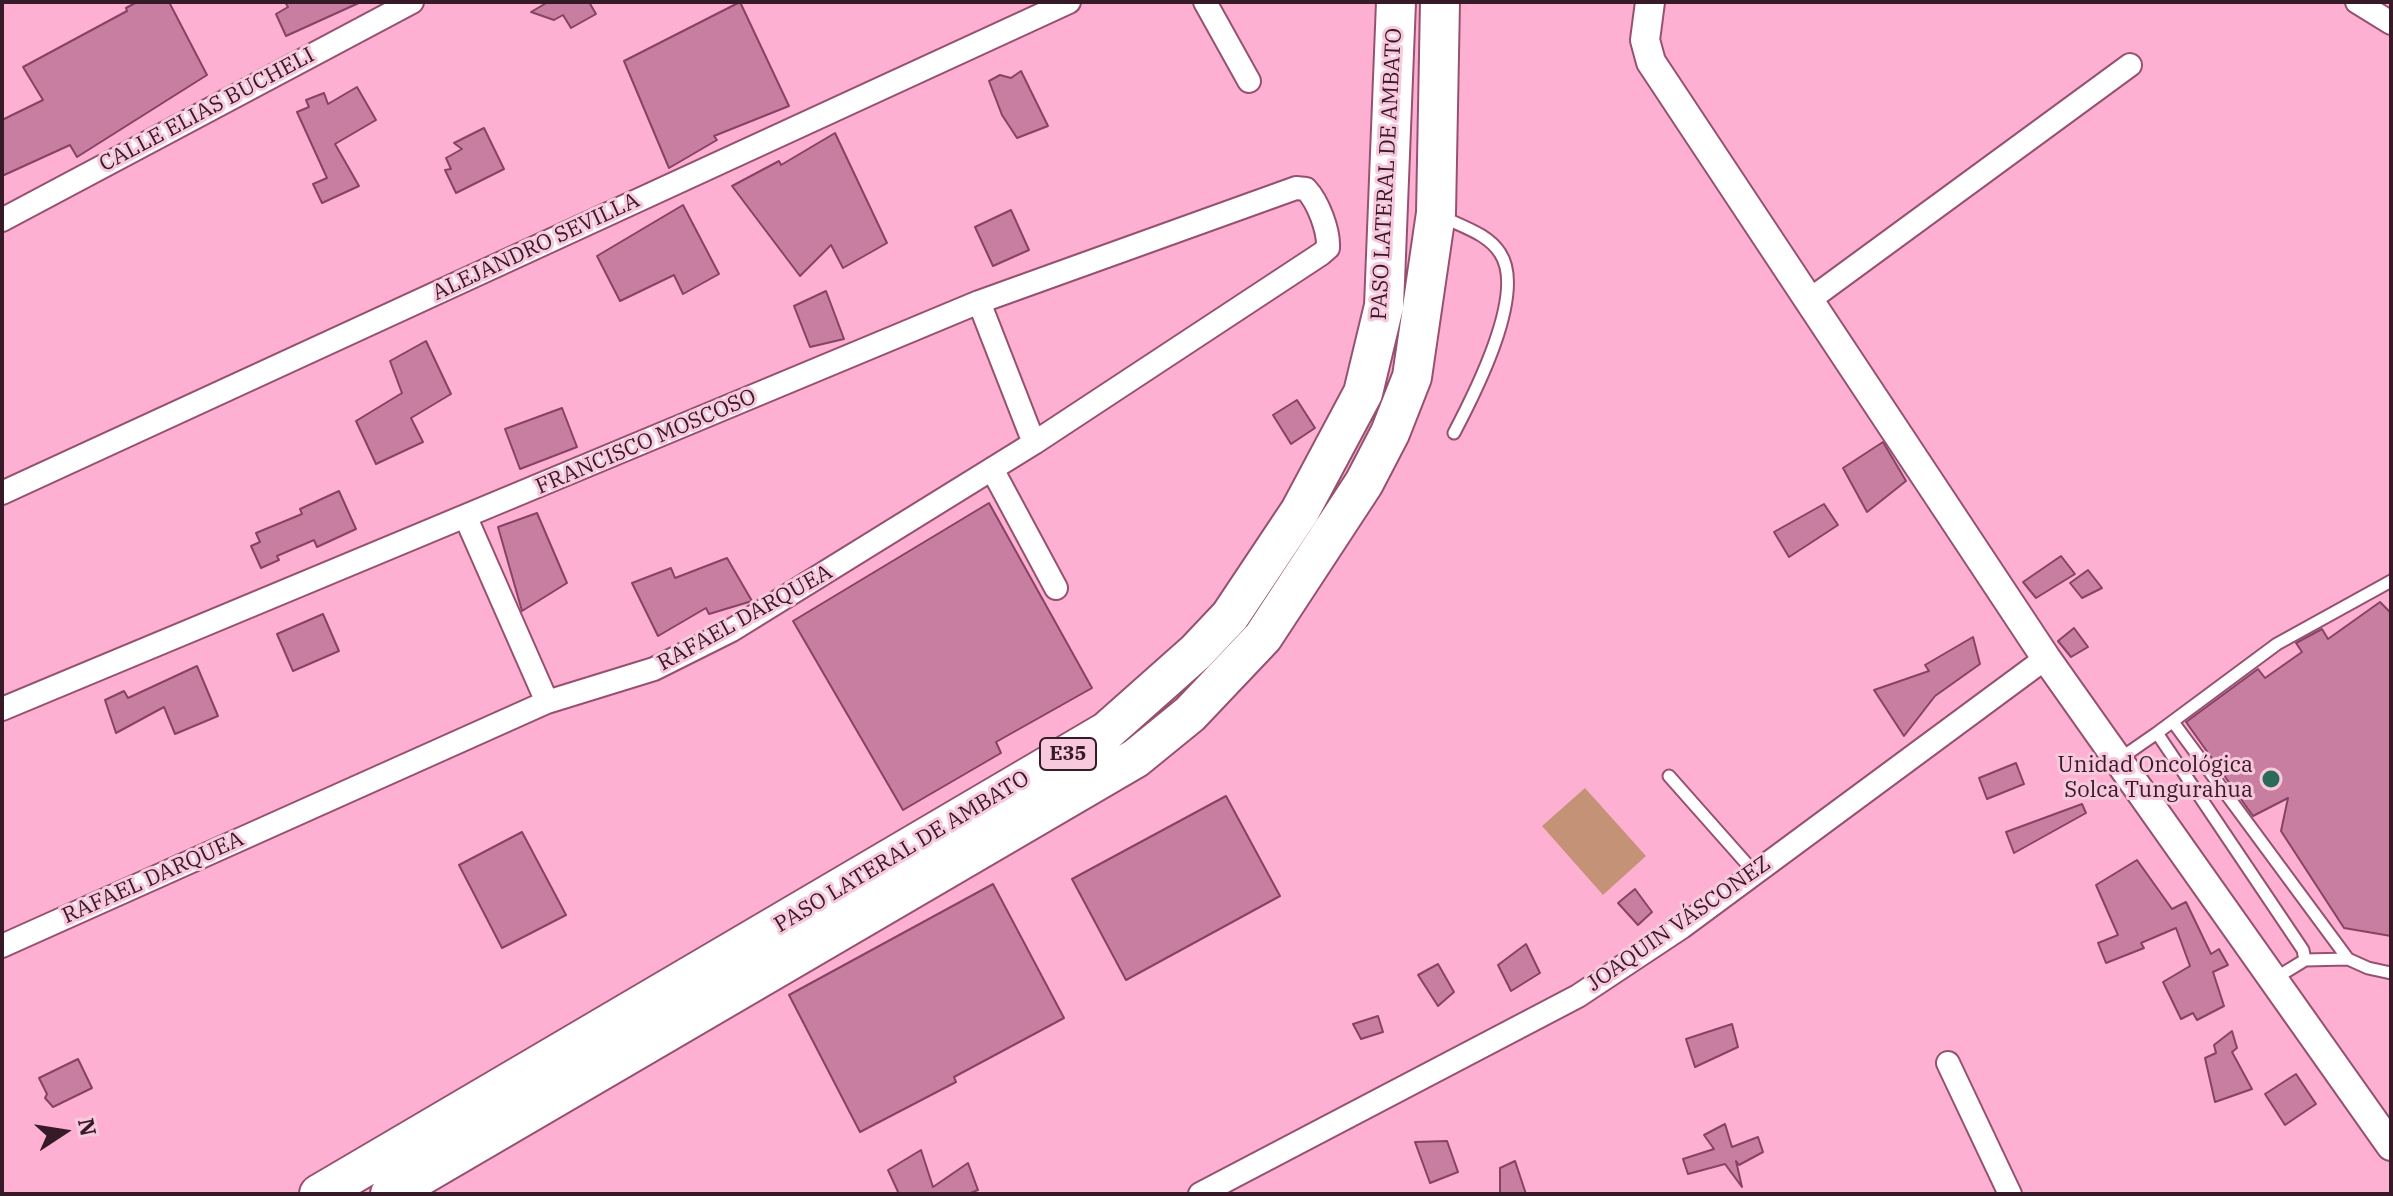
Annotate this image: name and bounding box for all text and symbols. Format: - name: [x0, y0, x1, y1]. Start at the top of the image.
- street label: PASO LATERAL DE AMBATO: [1366, 27, 1408, 321]
- street label: CALLE ELIAS BUCHELI: [95, 42, 319, 178]
- street label: ALEJANDRO SEVILLA: [428, 187, 644, 307]
- street label: FRANCISCO MOSCOSO: [532, 384, 760, 500]
- street label: RAFAEL DARQUEA: [653, 559, 837, 677]
- road number: E35: [1040, 738, 1096, 770]
- place label: Unidad Oncológica Solca Tungurahua: [2057, 753, 2253, 804]
- street label: PASO LATERAL DE AMBATO: [770, 765, 1034, 939]
- marker: Unidad Oncológica Solca Tungurahua: [2260, 768, 2282, 790]
- street label: RAFAEL DARQUEA: [58, 826, 248, 930]
- street label: JOAQUIN VÁSCONEZ: [1582, 851, 1776, 997]
- north arrow: [24, 1092, 104, 1172]
- text: N: [72, 1115, 104, 1138]

